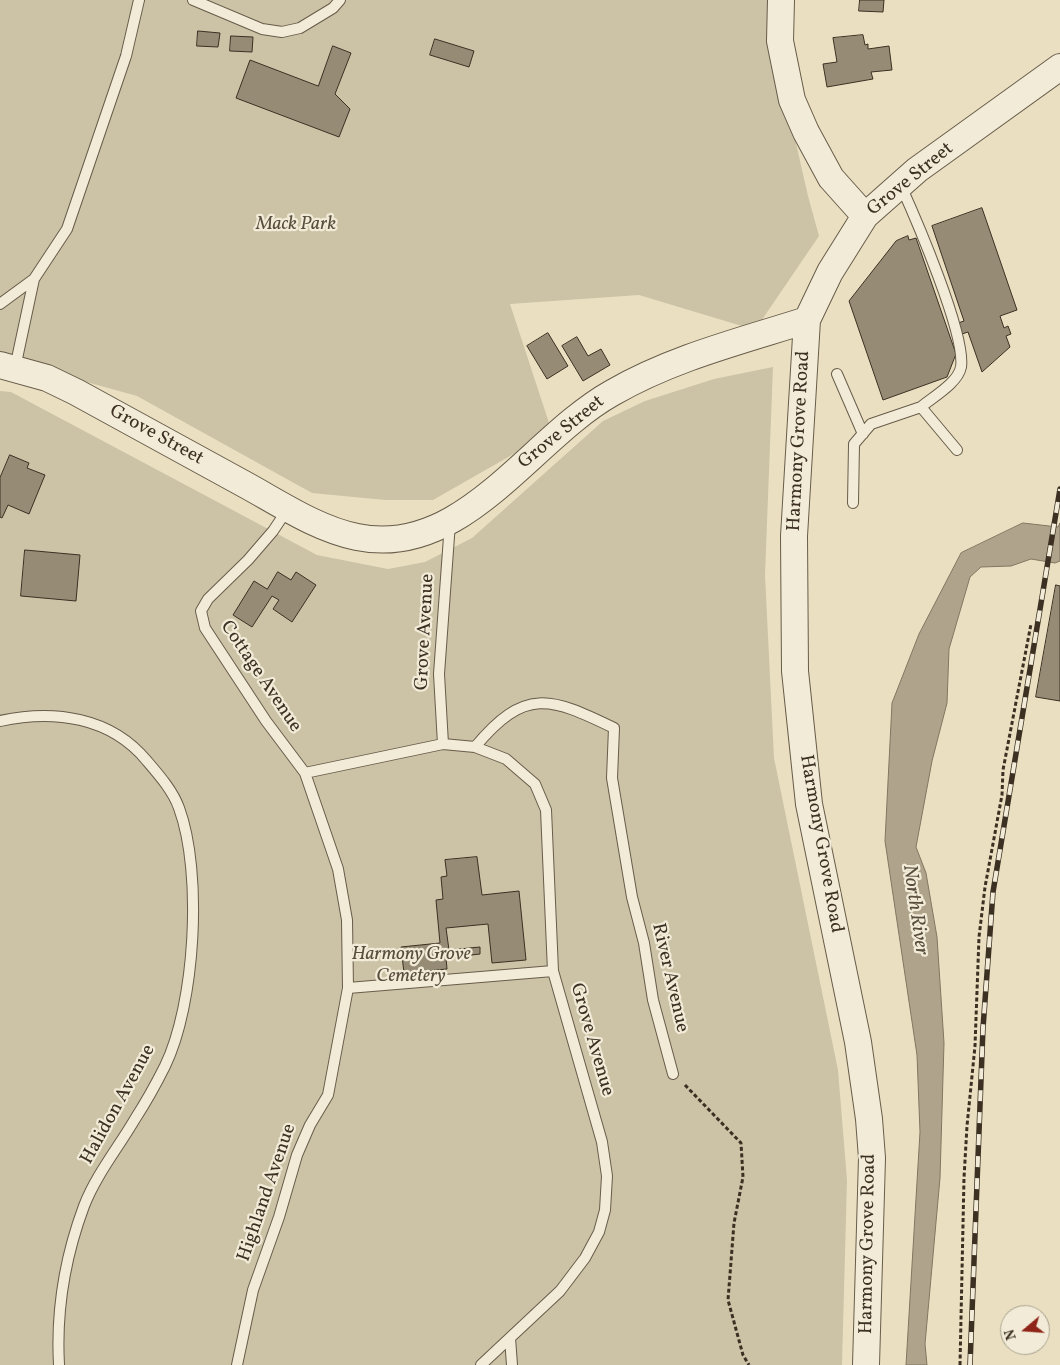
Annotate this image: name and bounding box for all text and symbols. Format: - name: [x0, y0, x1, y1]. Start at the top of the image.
- street label: Grove Street: [863, 138, 959, 222]
- park label: Mack Park: [256, 215, 336, 237]
- street label: Harmony Grove Road: [784, 350, 816, 532]
- street label: Grove Street: [514, 391, 610, 475]
- street label: Grove Street: [105, 401, 207, 471]
- street label: Grove Avenue: [412, 573, 440, 691]
- street label: Cottage Avenue: [214, 617, 306, 737]
- street label: Harmony Grove Road: [793, 753, 847, 935]
- water label: North River: [896, 863, 932, 957]
- street label: River Avenue: [645, 921, 693, 1035]
- park label: Harmony Grove Cemetery: [351, 945, 471, 989]
- street label: Grove Avenue: [564, 981, 618, 1099]
- street label: Halidon Avenue: [77, 1041, 161, 1169]
- street label: Highland Avenue: [234, 1121, 302, 1265]
- street label: Harmony Grove Road: [856, 1153, 882, 1335]
- north arrow: [1000, 1305, 1050, 1355]
- text: N: [1001, 1327, 1022, 1342]

